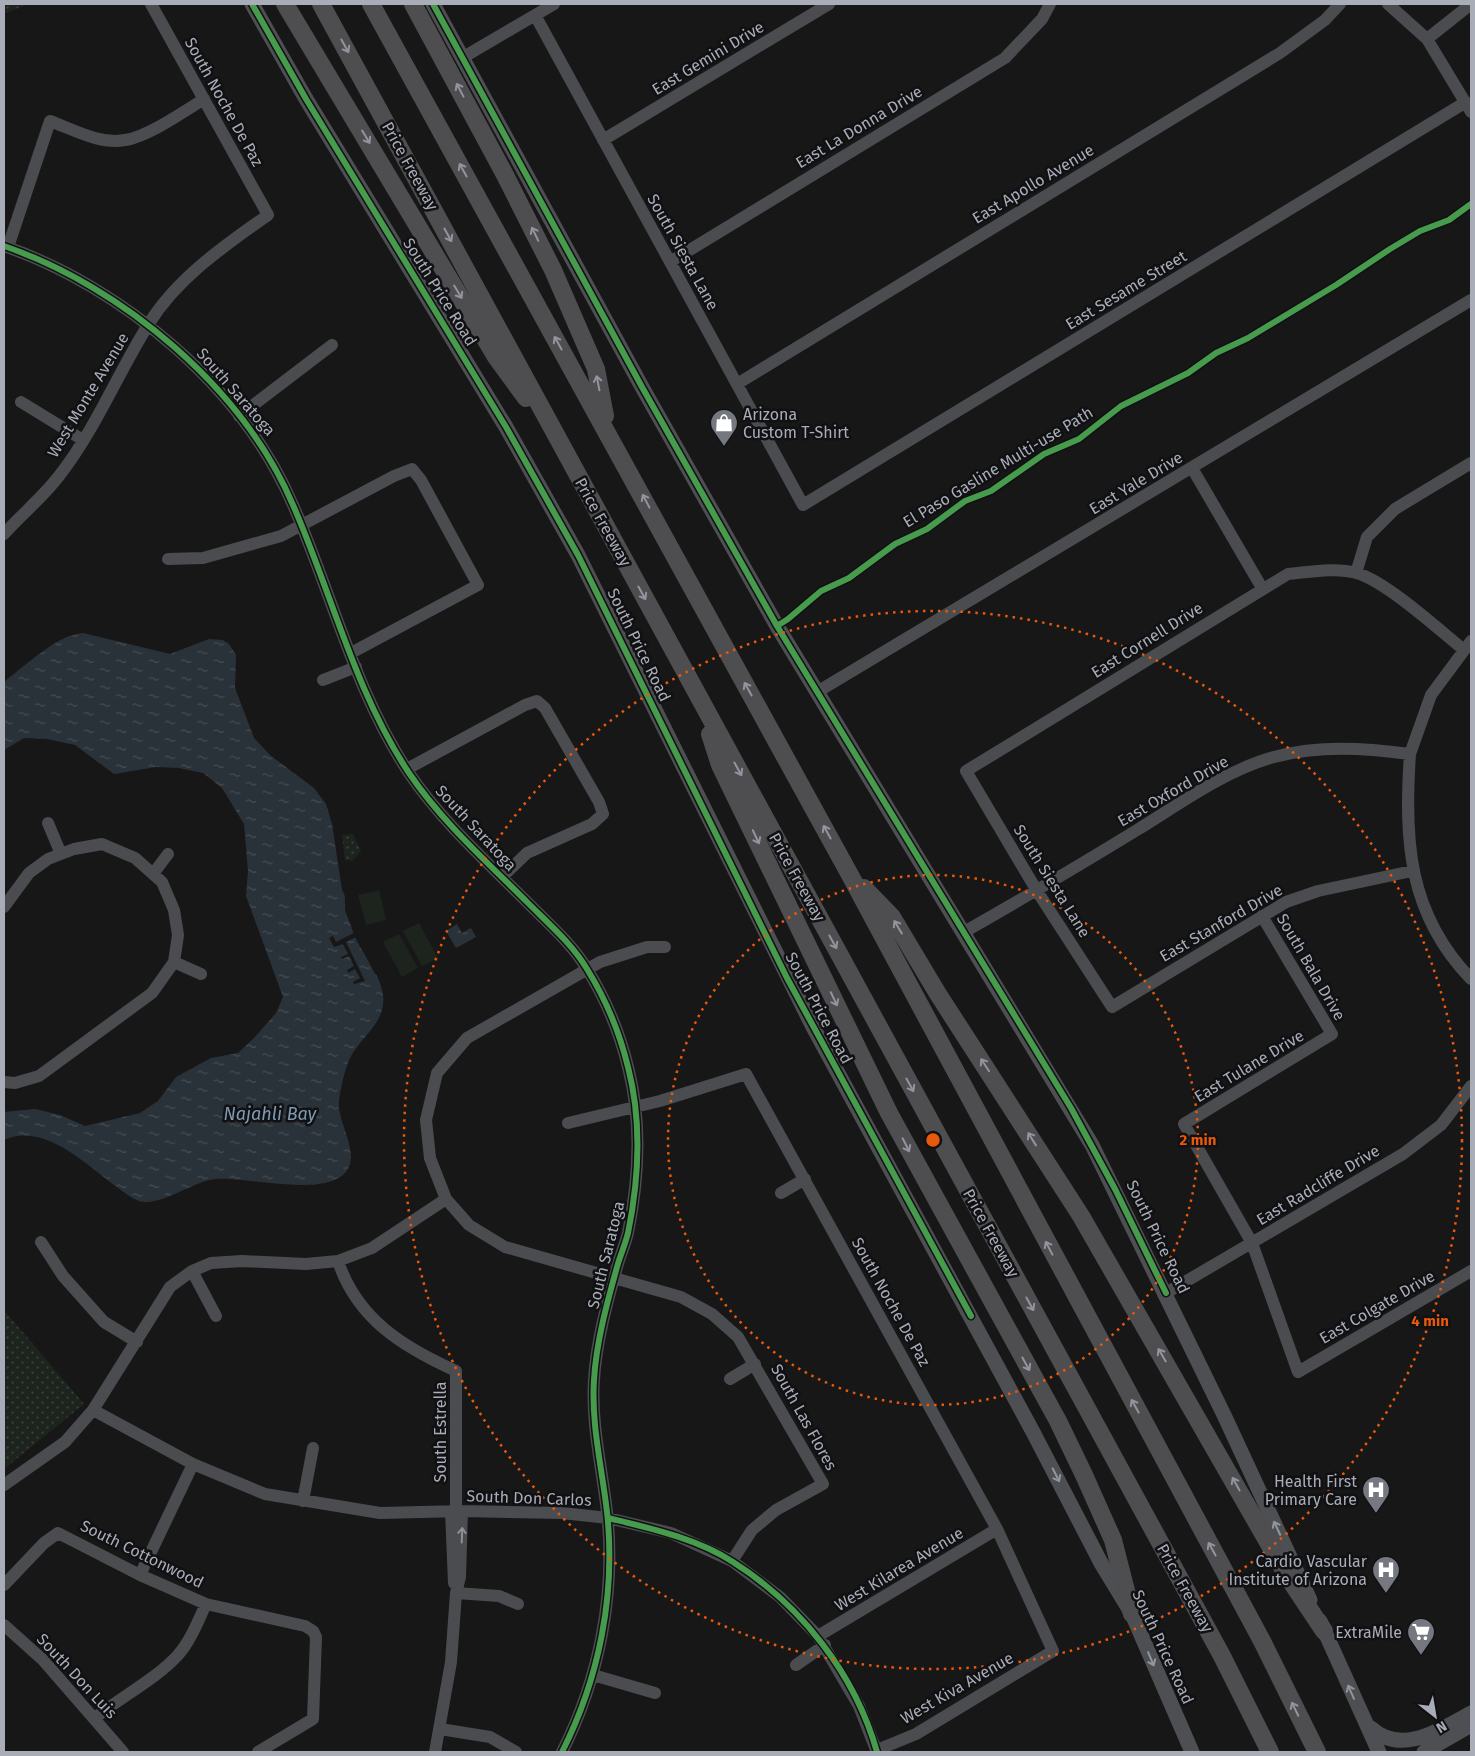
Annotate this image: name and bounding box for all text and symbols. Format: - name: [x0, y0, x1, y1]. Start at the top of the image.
- street label: East Gemini Drive: [649, 17, 767, 99]
- street label: South Noche De Paz: [181, 34, 267, 170]
- one-way arrow: [340, 39, 350, 53]
- street label: East La Donna Drive: [792, 82, 926, 172]
- one-way arrow: [454, 83, 464, 98]
- street label: Price Freeway: [378, 119, 442, 214]
- one-way arrow: [361, 130, 371, 144]
- street label: East Apollo Avenue: [969, 140, 1097, 228]
- one-way arrow: [457, 163, 467, 177]
- street label: South Siesta Lane: [643, 191, 723, 313]
- one-way arrow: [530, 226, 540, 241]
- one-way arrow: [444, 227, 453, 242]
- street label: South Price Road: [399, 235, 481, 349]
- street label: East Sesame Street: [1062, 246, 1190, 334]
- one-way arrow: [454, 284, 463, 299]
- street label: West Monte Avenue: [43, 329, 133, 461]
- one-way arrow: [553, 335, 563, 350]
- street label: South Saratoga: [193, 344, 279, 440]
- one-way arrow: [593, 375, 603, 391]
- street label: El Paso Gasline Multi-use Path: [900, 403, 1096, 531]
- place label: Arizona Custom T-Shirt: [743, 405, 849, 442]
- shop icon: Arizona Custom T-Shirt: [709, 408, 739, 447]
- street label: East Yale Drive: [1086, 448, 1186, 518]
- street label: Price Freeway: [571, 475, 635, 570]
- one-way arrow: [640, 494, 650, 509]
- street label: South Price Road: [603, 585, 675, 705]
- one-way arrow: [637, 586, 647, 601]
- street label: East Cornell Drive: [1088, 598, 1206, 682]
- one-way arrow: [743, 683, 753, 697]
- street label: East Oxford Drive: [1114, 752, 1232, 830]
- one-way arrow: [734, 761, 743, 776]
- street label: South Saratoga: [431, 781, 521, 875]
- street label: South Siesta Lane: [1010, 821, 1094, 941]
- one-way arrow: [821, 825, 831, 840]
- one-way arrow: [752, 829, 762, 844]
- street label: Price Freeway: [765, 830, 829, 925]
- street label: East Stanford Drive: [1156, 880, 1286, 966]
- street label: South Bala Drive: [1273, 910, 1349, 1024]
- one-way arrow: [893, 921, 903, 935]
- one-way arrow: [828, 935, 838, 949]
- street label: South Price Road: [782, 949, 856, 1067]
- one-way arrow: [830, 991, 839, 1006]
- street label: East Tulane Drive: [1191, 1026, 1307, 1106]
- one-way arrow: [979, 1058, 989, 1072]
- one-way arrow: [906, 1077, 916, 1092]
- water label: Najahli Bay: [224, 1103, 318, 1125]
- centre of rings: [924, 1131, 942, 1149]
- text: 2 min: [1180, 1131, 1216, 1149]
- one-way arrow: [1027, 1132, 1037, 1146]
- one-way arrow: [901, 1138, 911, 1153]
- street label: East Radcliffe Drive: [1253, 1141, 1383, 1229]
- street label: South Price Road: [1122, 1177, 1194, 1297]
- street label: Price Freeway: [959, 1186, 1023, 1281]
- street label: South Saratoga: [583, 1199, 629, 1311]
- street label: South Noche De Paz: [848, 1234, 934, 1370]
- one-way arrow: [1044, 1241, 1054, 1255]
- street label: East Colgate Drive: [1316, 1266, 1438, 1348]
- one-way arrow: [1025, 1297, 1035, 1312]
- text: 4 min: [1411, 1312, 1449, 1330]
- one-way arrow: [1157, 1348, 1167, 1362]
- one-way arrow: [1021, 1357, 1031, 1372]
- street label: South Las Flores: [767, 1361, 841, 1473]
- street label: South Estrella: [431, 1382, 450, 1482]
- one-way arrow: [1129, 1399, 1139, 1414]
- one-way arrow: [1052, 1467, 1061, 1482]
- place label: Health First Primary Care: [1265, 1472, 1357, 1509]
- hospital icon: Health First Primary Care: [1361, 1475, 1391, 1514]
- one-way arrow: [1231, 1476, 1241, 1491]
- street label: South Don Carlos: [466, 1486, 592, 1510]
- street label: South Cottonwood: [77, 1516, 207, 1592]
- one-way arrow: [1271, 1521, 1281, 1536]
- street label: West Kilarea Avenue: [831, 1523, 967, 1615]
- one-way arrow: [457, 1527, 466, 1543]
- street label: Price Freeway: [1153, 1541, 1217, 1636]
- one-way arrow: [1207, 1542, 1216, 1557]
- place label: Cardio Vascular Institute of Arizona: [1228, 1552, 1368, 1589]
- hospital icon: Cardio Vascular Institute of Arizona: [1371, 1555, 1401, 1594]
- street label: South Price Road: [1128, 1587, 1198, 1707]
- supermarket icon: ExtraMile: [1406, 1617, 1436, 1656]
- place label: ExtraMile: [1335, 1623, 1402, 1642]
- street label: South Don Luis: [33, 1630, 121, 1722]
- street label: West Kiva Avenue: [897, 1648, 1017, 1728]
- one-way arrow: [1147, 1651, 1157, 1666]
- one-way arrow: [1346, 1685, 1356, 1700]
- north arrow: [1410, 1691, 1460, 1741]
- one-way arrow: [1290, 1701, 1300, 1716]
- text: N: [1433, 1717, 1450, 1736]

